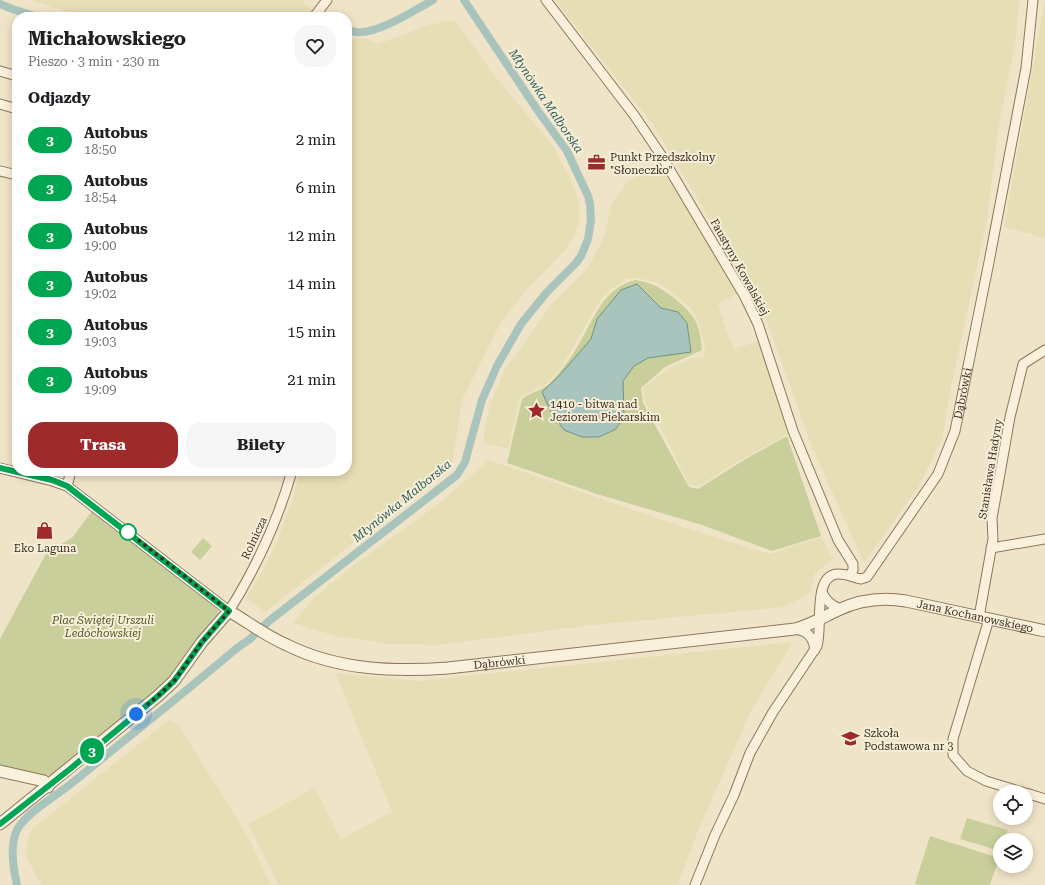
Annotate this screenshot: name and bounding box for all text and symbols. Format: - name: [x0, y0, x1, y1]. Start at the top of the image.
- button: heart: [294, 25, 336, 67]
- text: Michałowskiego: [28, 27, 186, 50]
- water label: Młynówka Malborska: [505, 45, 586, 156]
- text: Pieszo · 3 min · 230 m: [28, 54, 160, 69]
- text: Odjazdy: [28, 89, 91, 107]
- text: Autobus: [84, 124, 148, 142]
- text: 2 min: [296, 131, 336, 149]
- text: 3: [46, 132, 54, 148]
- text: 18:50: [84, 142, 116, 157]
- place label: Punkt Przedszkolny "Słoneczko": [610, 151, 716, 177]
- office icon: Punkt Przedszkolny "Słoneczko": [587, 153, 607, 173]
- text: Autobus: [84, 172, 148, 190]
- text: 6 min: [296, 179, 336, 197]
- text: 3: [46, 180, 54, 196]
- text: 18:54: [84, 190, 116, 205]
- street label: Faustyny Kowalskiej: [708, 217, 772, 318]
- text: Autobus: [84, 220, 148, 238]
- text: 12 min: [287, 227, 336, 245]
- text: 3: [46, 228, 54, 244]
- text: 19:00: [84, 238, 116, 253]
- text: Autobus: [84, 268, 148, 286]
- text: 14 min: [287, 275, 336, 293]
- text: 3: [46, 276, 54, 292]
- text: 19:02: [84, 286, 116, 301]
- text: Autobus: [84, 316, 148, 334]
- text: 15 min: [287, 323, 336, 341]
- text: 3: [46, 324, 54, 340]
- text: 19:03: [84, 334, 116, 349]
- text: Autobus: [84, 364, 148, 382]
- street label: Dąbrówki: [952, 366, 975, 420]
- text: 21 min: [287, 371, 336, 389]
- text: 3: [46, 372, 54, 388]
- text: 19:09: [84, 382, 116, 397]
- place label: 1410 - bitwa nad Jeziorem Piekarskim: [550, 398, 660, 424]
- place icon: 1410 - bitwa nad Jeziorem Piekarskim: [527, 400, 547, 420]
- street label: Stanisława Hadyny: [976, 417, 1005, 520]
- button: Trasa: [28, 422, 178, 468]
- button: Bilety: [186, 422, 336, 468]
- water label: Młynówka Malborska: [349, 457, 454, 546]
- street label: Rolnicza: [239, 515, 270, 562]
- shop icon: Eko Laguna: [35, 520, 55, 540]
- unlabelled marker: [119, 523, 137, 541]
- place label: Eko Laguna: [14, 542, 76, 555]
- street label: Jana Kochanowskiego: [916, 598, 1035, 635]
- park label: Plac Świętej Urszuli Ledóchowskiej: [51, 613, 155, 640]
- street label: Dąbrówki: [473, 653, 527, 672]
- your location: [126, 704, 146, 724]
- place label: Szkoła Podstawowa nr 3: [864, 727, 953, 753]
- school or university icon: Szkoła Podstawowa nr 3: [841, 729, 861, 749]
- line badge: 3: [79, 738, 105, 764]
- text: 3: [88, 743, 96, 759]
- map controls: [993, 785, 1033, 873]
- button: locate: [993, 785, 1033, 825]
- button: layers: [993, 833, 1033, 873]

